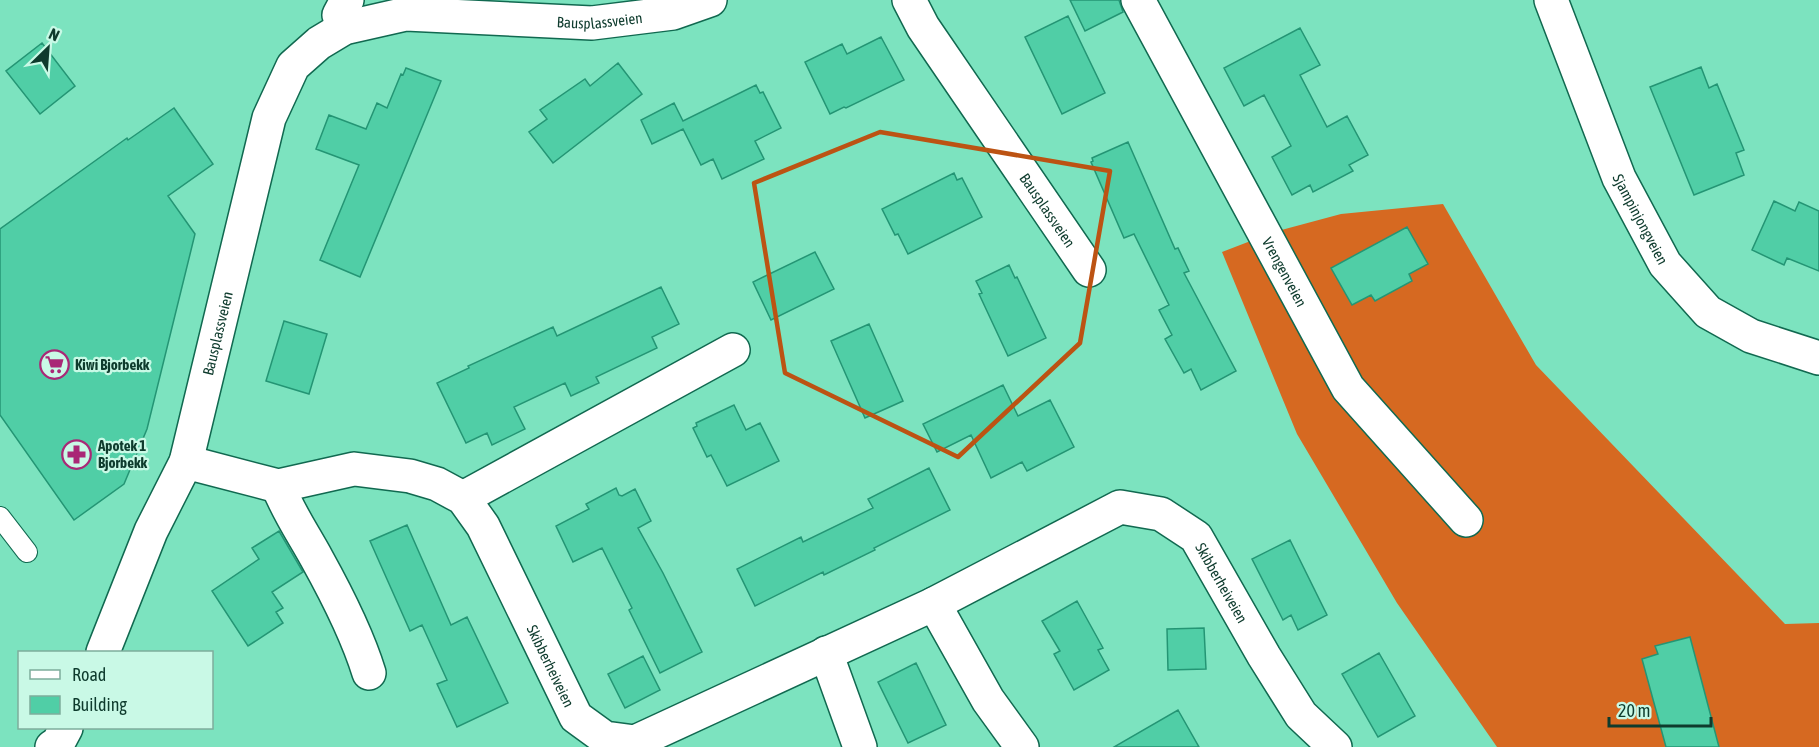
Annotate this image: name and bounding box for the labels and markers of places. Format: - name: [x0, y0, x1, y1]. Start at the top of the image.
- supermarket icon: Kiwi Bjorbekk: [38, 348, 70, 380]
- place label: Kiwi Bjorbekk: [75, 356, 150, 373]
- place label: Apotek 1 Bjorbekk: [97, 437, 148, 471]
- pharmacy icon: Apotek 1 Bjorbekk: [61, 438, 93, 470]

